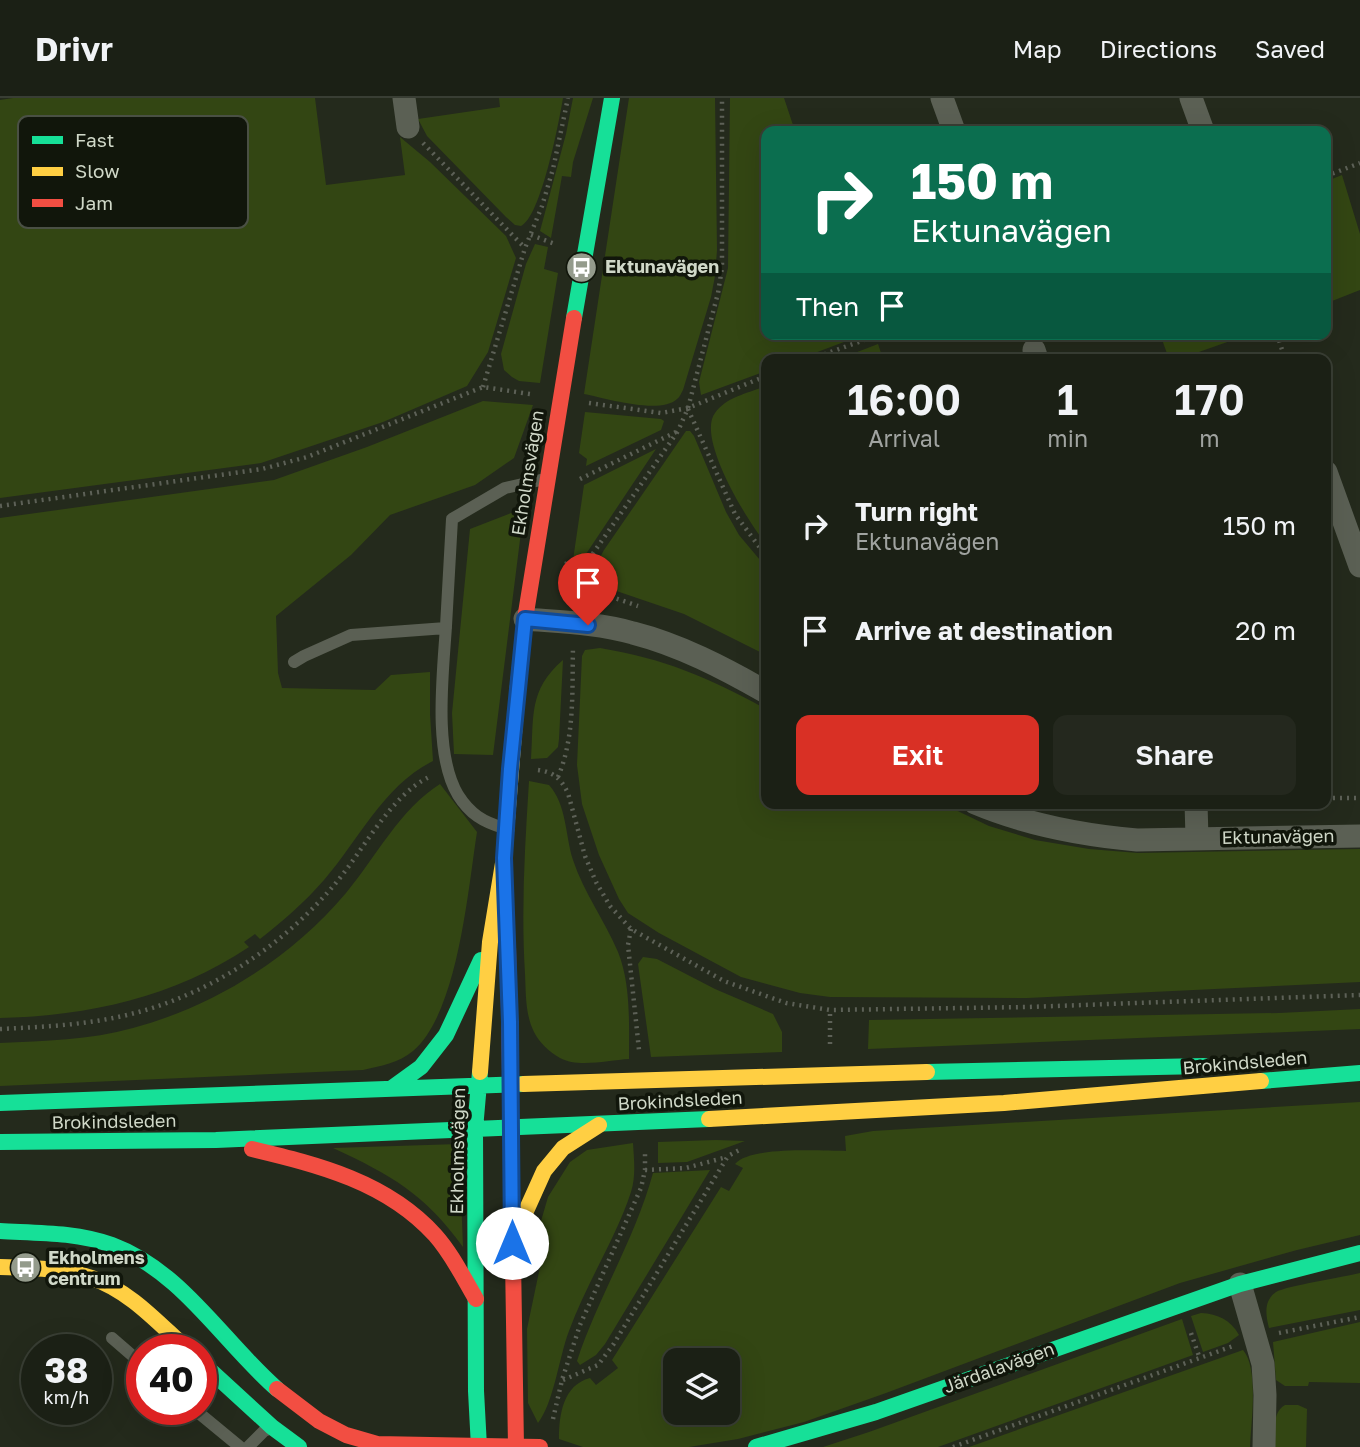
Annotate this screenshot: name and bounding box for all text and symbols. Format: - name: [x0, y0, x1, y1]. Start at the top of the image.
- text: Drivr: [35, 29, 113, 68]
- text: Map: [1013, 34, 1062, 63]
- text: Directions: [1100, 34, 1217, 63]
- text: Saved: [1255, 34, 1325, 63]
- legend: [18, 116, 248, 228]
- text: Fast: [75, 128, 114, 151]
- text: 150 m: [911, 151, 1053, 210]
- icon: right: [796, 154, 887, 245]
- text: Slow: [75, 159, 120, 182]
- text: Jam: [75, 191, 113, 214]
- text: Ektunavägen: [911, 211, 1112, 249]
- bus stop icon: Ektunavägen: [565, 250, 599, 284]
- place label: Ektunavägen: [605, 255, 719, 277]
- icon: arrive: [873, 287, 911, 325]
- text: Then: [796, 291, 859, 322]
- text: 16:00: [847, 374, 961, 424]
- text: 1: [1057, 374, 1078, 424]
- text: 170: [1174, 374, 1245, 424]
- street label: Ekholmsvägen: [506, 409, 548, 537]
- text: Arrival: [868, 424, 940, 452]
- text: min: [1047, 424, 1088, 452]
- text: m: [1199, 424, 1220, 452]
- text: Turn right: [855, 496, 978, 527]
- icon: right: [796, 507, 834, 545]
- text: 150 m: [1223, 510, 1296, 541]
- text: Ektunavägen: [855, 527, 999, 555]
- pin: [558, 553, 618, 625]
- icon: arrive: [569, 564, 607, 602]
- icon: arrive: [796, 612, 834, 650]
- text: Arrive at destination: [855, 615, 1113, 646]
- text: 20 m: [1235, 615, 1296, 646]
- button: Exit: [796, 715, 1039, 795]
- button: Share: [1053, 715, 1296, 795]
- street label: Ektunavägen: [1221, 824, 1335, 848]
- street label: Brokindsleden: [1182, 1046, 1308, 1078]
- street label: Brokindsleden: [617, 1086, 743, 1114]
- street label: Ekholmsvägen: [445, 1087, 469, 1215]
- street label: Brokindsleden: [51, 1109, 177, 1133]
- position arrow: [475, 1206, 549, 1280]
- place label: Ekholmens centrum: [48, 1246, 145, 1289]
- bus stop icon: Ekholmens centrum: [8, 1251, 42, 1285]
- speed limit sign: 40: [126, 1334, 217, 1425]
- street label: Järdalavägen: [940, 1337, 1057, 1397]
- map controls: [663, 1348, 740, 1425]
- button: layers: [663, 1348, 740, 1425]
- text: 38: [45, 1349, 88, 1391]
- text: km/h: [44, 1386, 89, 1408]

